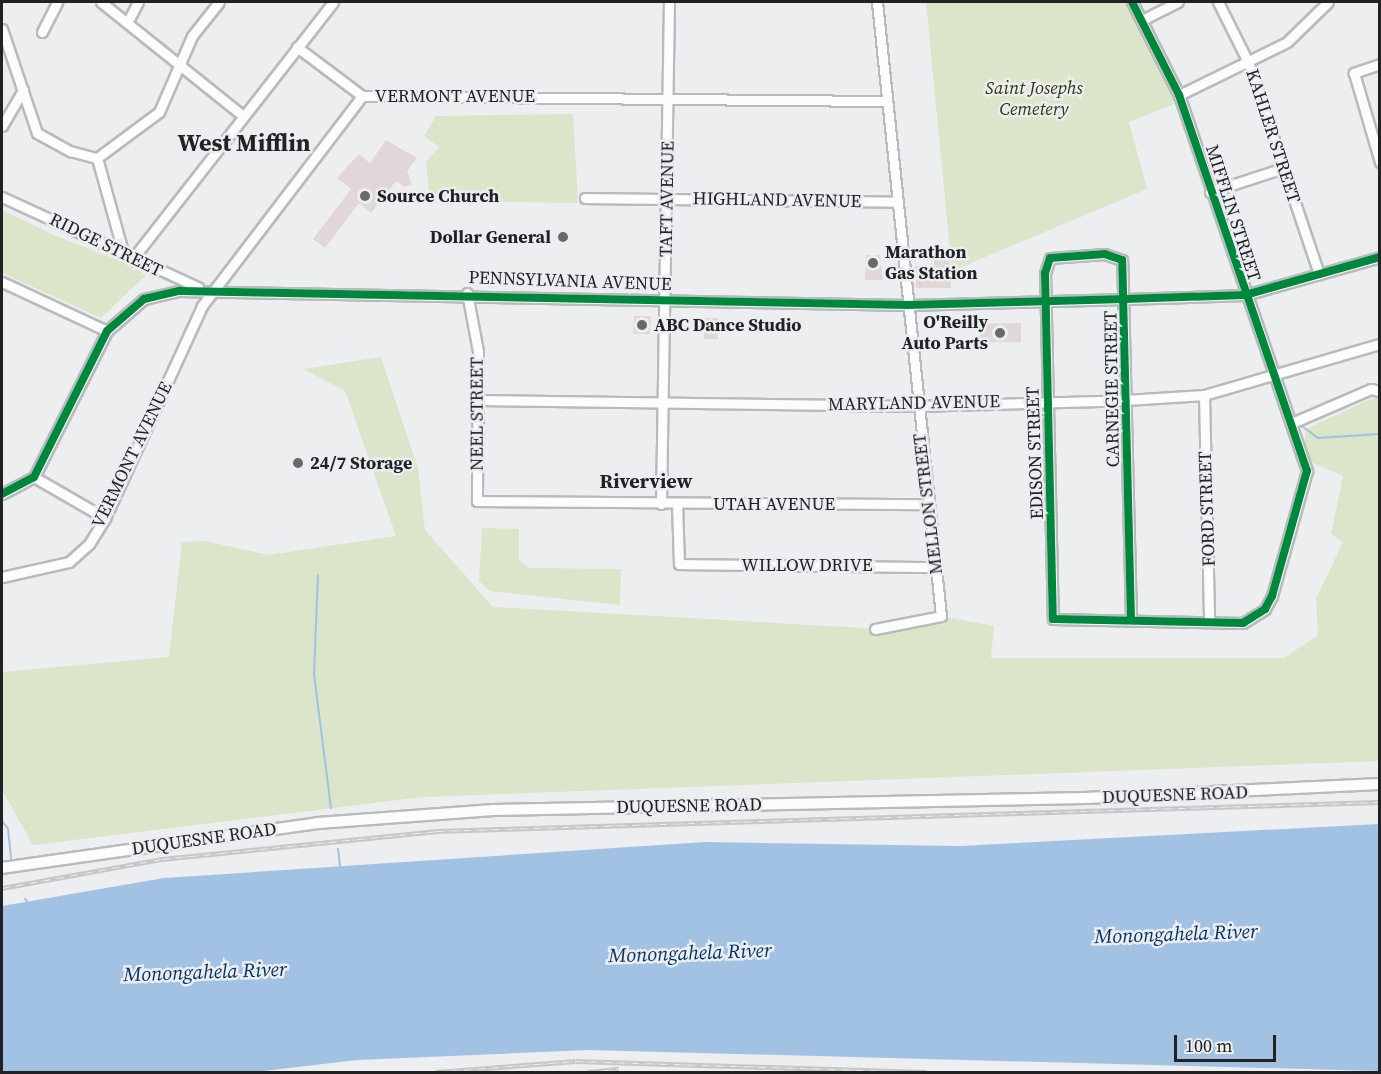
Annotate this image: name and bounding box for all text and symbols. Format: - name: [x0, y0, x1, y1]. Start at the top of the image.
- street label: KAHLER STREET: [1241, 66, 1305, 206]
- park label: Saint Josephs Cemetery: [985, 78, 1083, 121]
- street label: VERMONT AVENUE: [375, 85, 535, 107]
- district label: West Mifflin: [177, 129, 311, 157]
- street label: TAFT AVENUE: [655, 141, 679, 257]
- street label: MIFFLIN STREET: [1201, 142, 1265, 284]
- place label: Source Church: [377, 185, 499, 207]
- street label: HIGHLAND AVENUE: [692, 188, 862, 212]
- marker: Source Church: [358, 189, 372, 203]
- street label: RIDGE STREET: [46, 208, 166, 282]
- place label: Dollar General: [430, 226, 551, 248]
- marker: Dollar General: [556, 230, 570, 244]
- place label: Marathon Gas Station: [885, 242, 978, 284]
- marker: Marathon Gas Station: [866, 256, 880, 270]
- street label: PENNSYLVANIA AVENUE: [468, 267, 672, 295]
- street label: CARNEGIE STREET: [1100, 310, 1124, 468]
- place label: O'Reilly Auto Parts: [902, 312, 988, 354]
- place label: ABC Dance Studio: [654, 314, 802, 336]
- marker: ABC Dance Studio: [635, 318, 649, 332]
- marker: O'Reilly Auto Parts: [993, 326, 1007, 340]
- street label: NEEL STREET: [466, 357, 488, 471]
- street label: VERMONT AVENUE: [87, 378, 177, 532]
- street label: EDISON STREET: [1022, 386, 1048, 520]
- street label: MARYLAND AVENUE: [828, 391, 1000, 415]
- street label: MELLON STREET: [909, 432, 947, 576]
- street label: FORD STREET: [1194, 451, 1220, 567]
- place label: 24/7 Storage: [310, 452, 412, 474]
- marker: 24/7 Storage: [291, 456, 305, 470]
- district label: Riverview: [600, 469, 692, 493]
- street label: UTAH AVENUE: [713, 493, 835, 515]
- street label: WILLOW DRIVE: [741, 554, 873, 576]
- street label: DUQUESNE ROAD: [1102, 782, 1248, 808]
- street label: DUQUESNE ROAD: [616, 794, 762, 818]
- street label: DUQUESNE ROAD: [130, 818, 278, 860]
- water label: Monongahela River: [1094, 919, 1258, 949]
- water label: Monongahela River: [608, 938, 772, 968]
- water label: Monongahela River: [123, 957, 287, 987]
- scale bar: [1177, 1023, 1279, 1061]
- text: 100 m: [1185, 1033, 1232, 1058]

